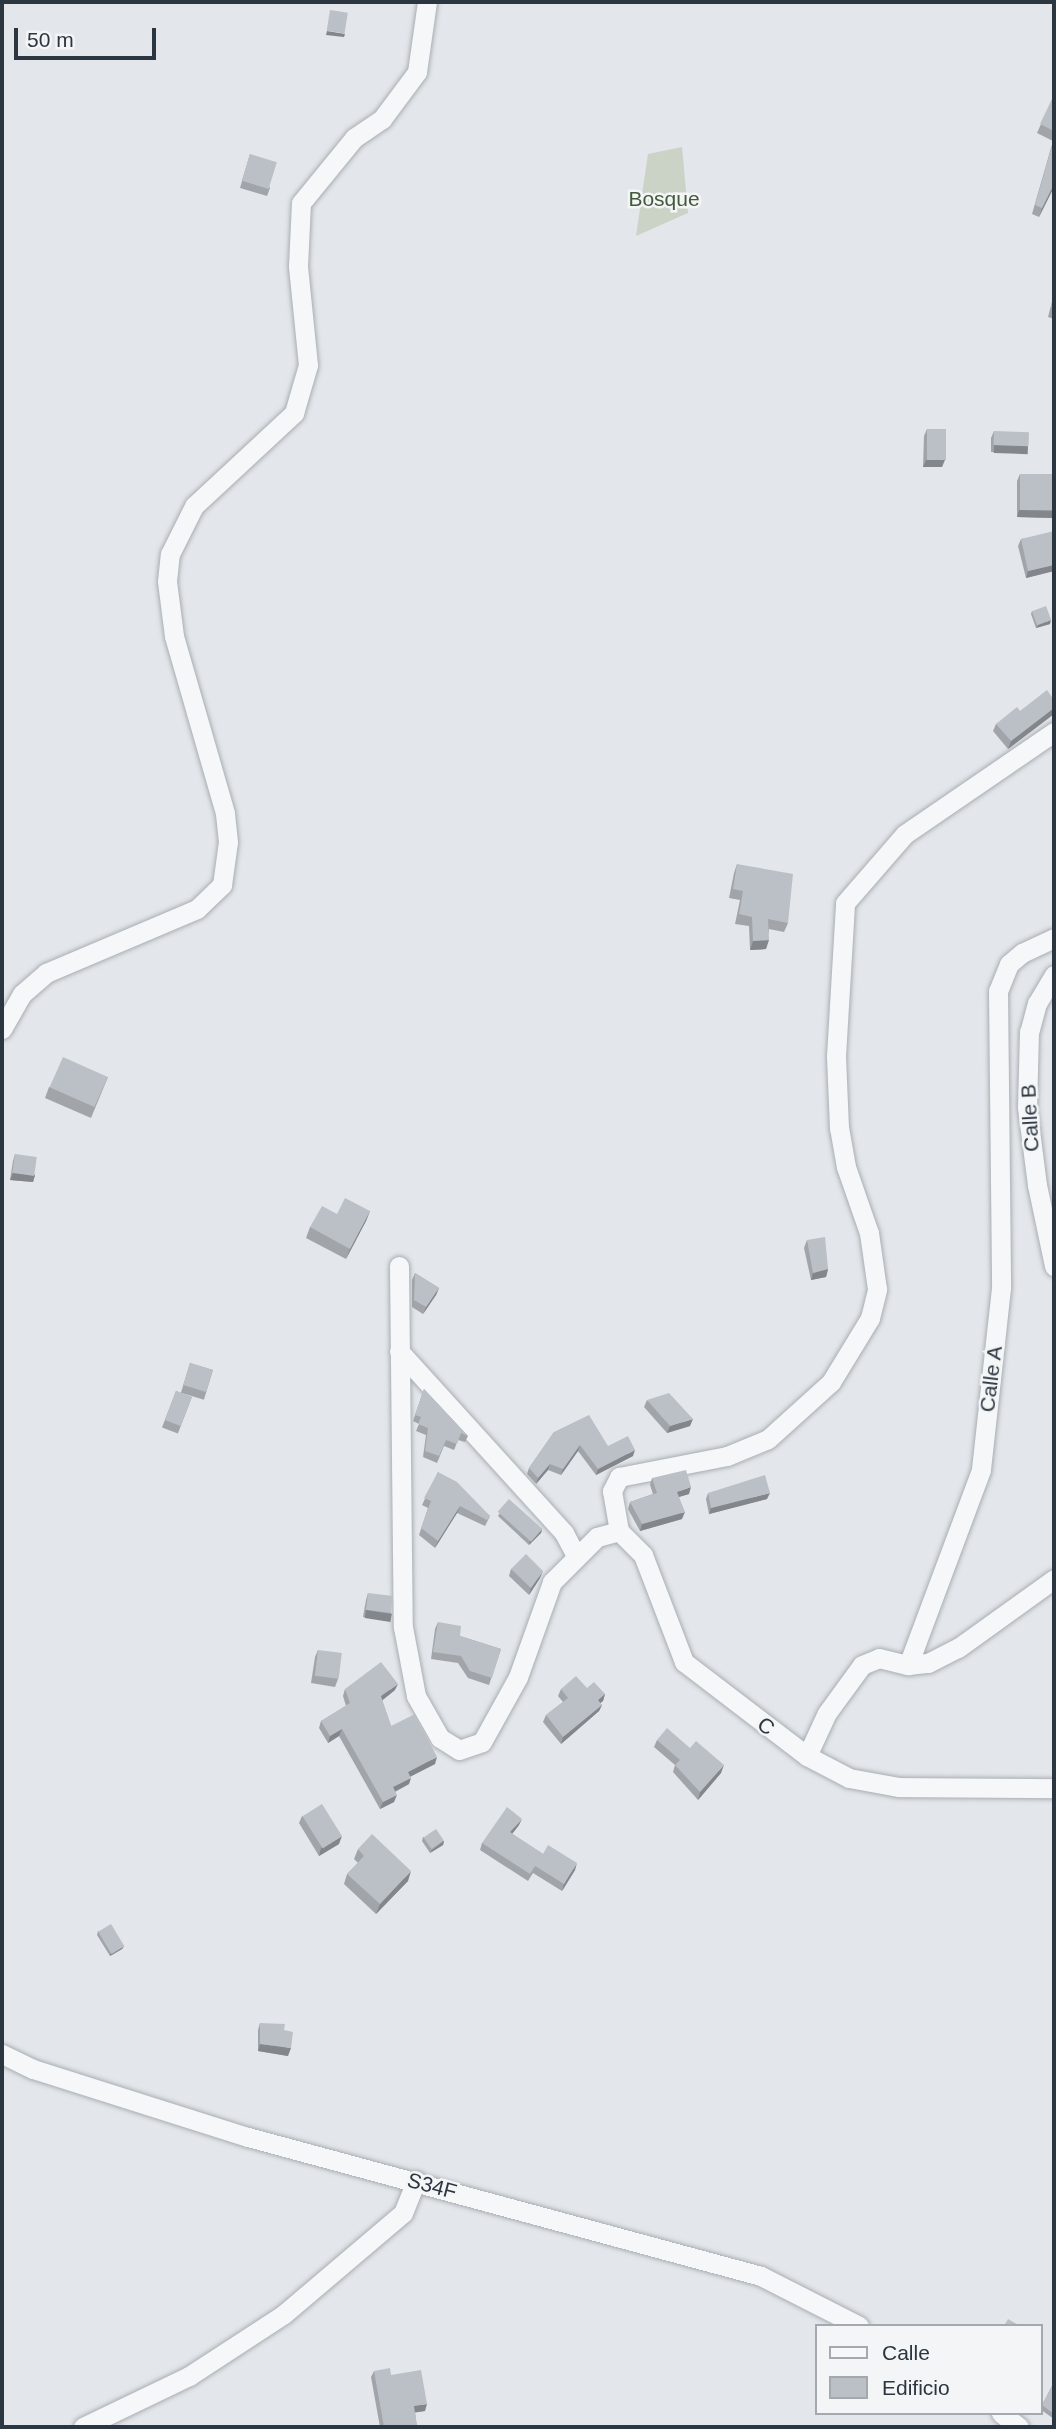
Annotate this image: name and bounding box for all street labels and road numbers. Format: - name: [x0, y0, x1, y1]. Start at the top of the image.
- street label: Calle B: [1016, 1084, 1044, 1152]
- street label: Calle A: [974, 1344, 1008, 1414]
- street label: C: [752, 1711, 780, 1741]
- street label: S34F: [404, 2167, 460, 2205]

